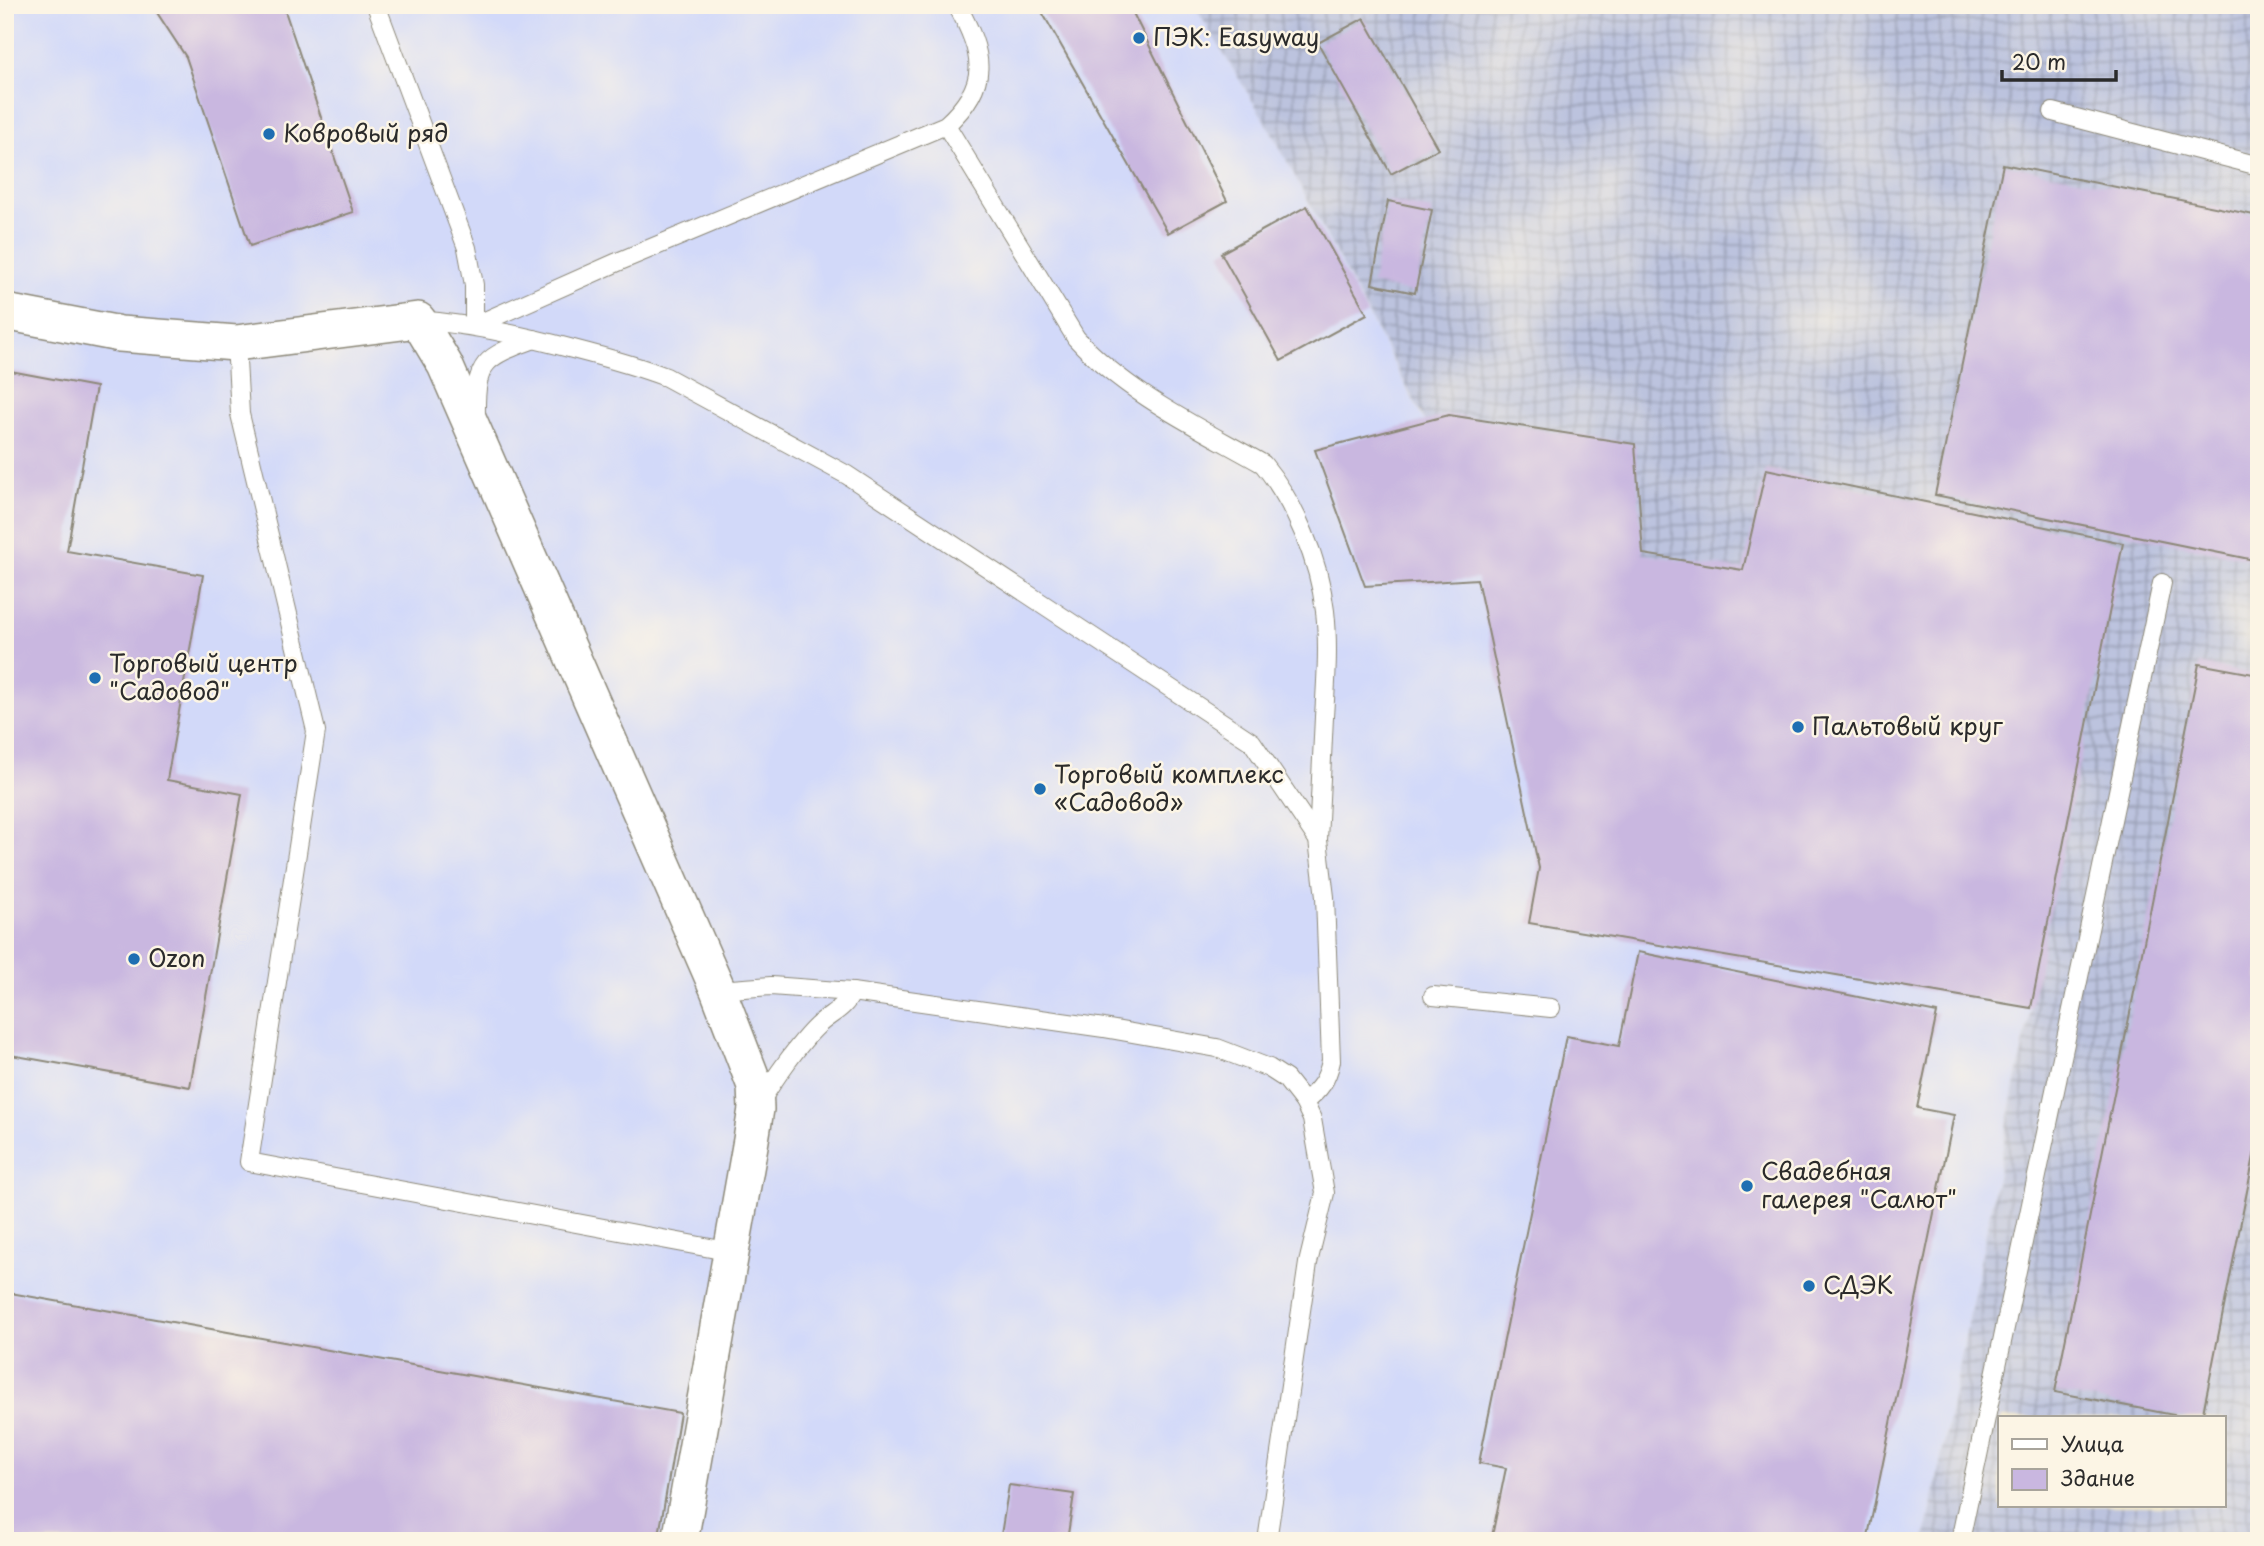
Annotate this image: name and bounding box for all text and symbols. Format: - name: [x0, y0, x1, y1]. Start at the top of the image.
- place label: ПЭК: Easyway: [1153, 18, 1319, 54]
- marker: ПЭК: Easyway: [1131, 30, 1147, 46]
- scale bar: [2002, 38, 2115, 82]
- text: 20 m: [2012, 45, 2066, 77]
- place label: Ковровый ряд: [283, 114, 449, 150]
- marker: Ковровый ряд: [261, 126, 277, 142]
- place label: Торговый центр "Садовод": [109, 644, 298, 708]
- marker: Торговый центр "Садовод": [87, 670, 103, 686]
- place label: Пальтовый круг: [1812, 707, 2003, 743]
- marker: Пальтовый круг: [1790, 719, 1806, 735]
- place label: Торговый комплекс «Садовод»: [1054, 755, 1284, 819]
- marker: Торговый комплекс «Садовод»: [1032, 781, 1048, 797]
- place label: Ozon: [148, 939, 205, 975]
- marker: Ozon: [126, 951, 142, 967]
- place label: Свадебная галерея "Салют": [1761, 1152, 1957, 1216]
- marker: Свадебная галерея "Салют": [1739, 1178, 1755, 1194]
- place label: СДЭК: [1823, 1266, 1893, 1302]
- marker: СДЭК: [1801, 1278, 1817, 1294]
- legend: [1998, 1416, 2226, 1508]
- text: Улица: [2061, 1427, 2124, 1459]
- text: Здание: [2061, 1461, 2135, 1493]

